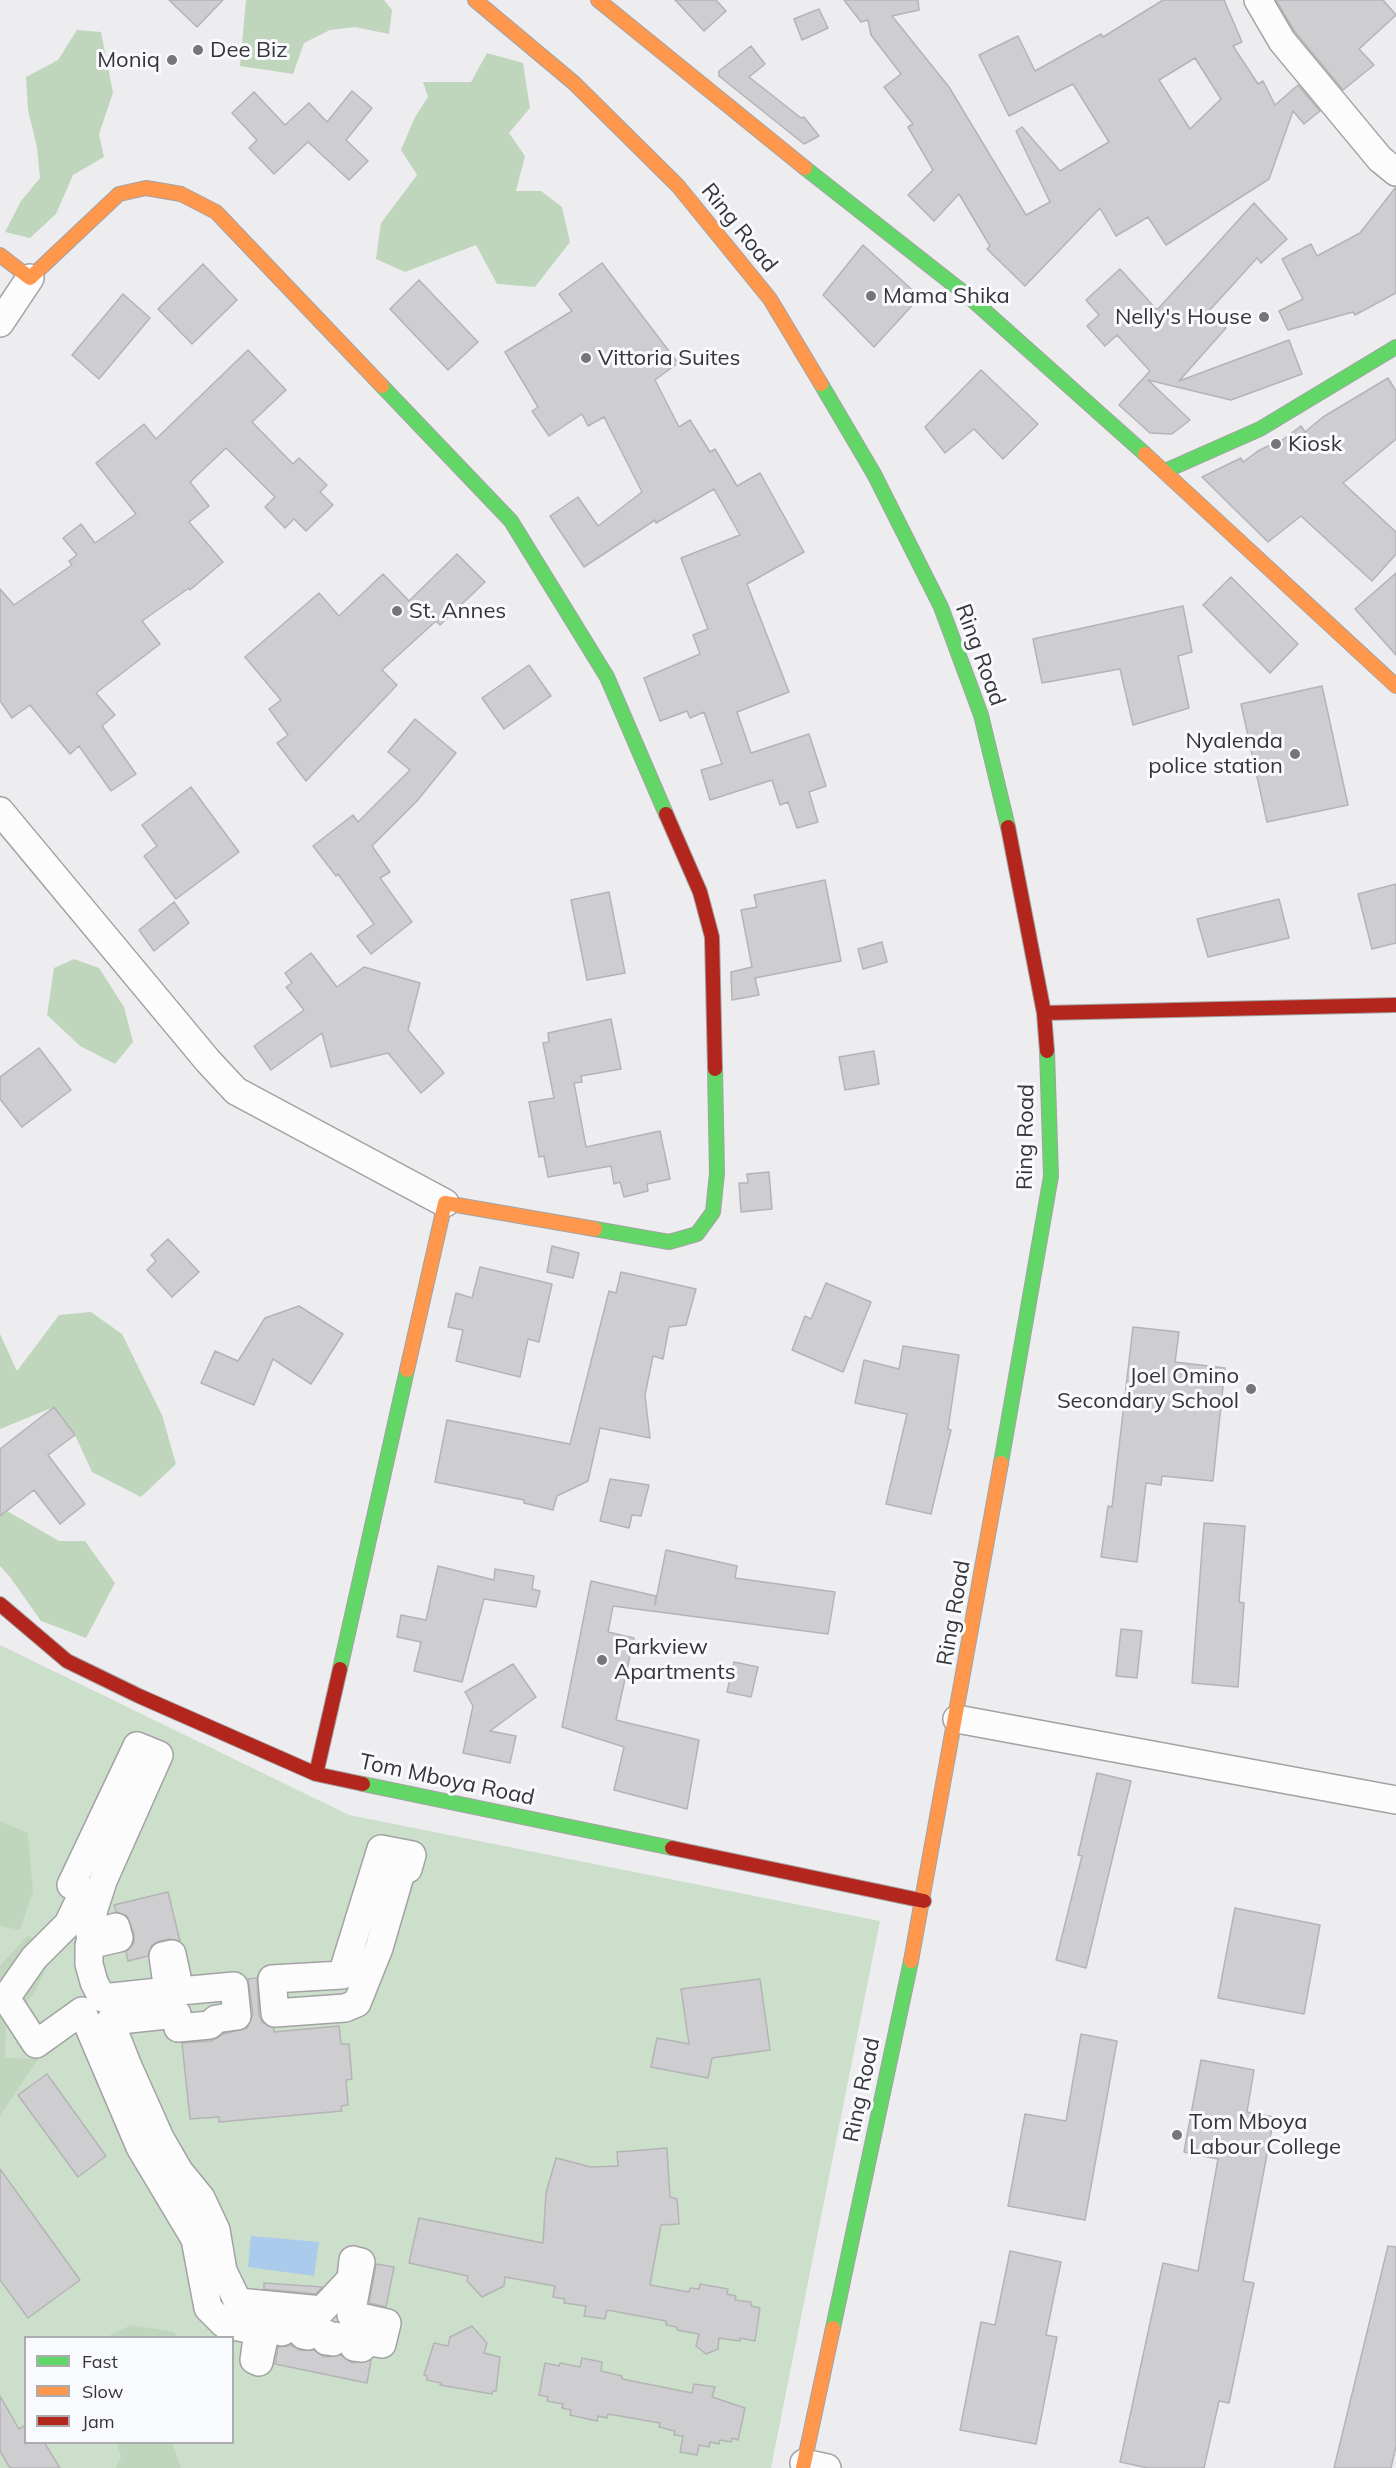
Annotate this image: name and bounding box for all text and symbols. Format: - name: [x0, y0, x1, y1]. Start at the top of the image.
- place label: Dee Biz: [210, 37, 288, 63]
- marker: Dee Biz: [191, 43, 205, 57]
- place label: Moniq: [97, 47, 160, 73]
- marker: Moniq: [165, 53, 179, 67]
- street label: Ring Road: [695, 178, 783, 278]
- place label: Mama Shika: [883, 283, 1010, 309]
- marker: Mama Shika: [864, 289, 878, 303]
- place label: Nelly's House: [1115, 304, 1252, 330]
- marker: Nelly's House: [1257, 310, 1271, 324]
- place label: Vittoria Suites: [598, 345, 740, 371]
- marker: Vittoria Suites: [579, 351, 593, 365]
- place label: Kiosk: [1288, 431, 1342, 457]
- marker: Kiosk: [1269, 437, 1283, 451]
- place label: St. Annes: [409, 598, 506, 624]
- street label: Ring Road: [949, 601, 1011, 709]
- marker: St. Annes: [390, 604, 404, 618]
- place label: Nyalenda police station: [1148, 728, 1283, 780]
- marker: Nyalenda police station: [1288, 747, 1302, 761]
- street label: Ring Road: [1012, 1084, 1040, 1190]
- place label: Joel Omino Secondary School: [1057, 1363, 1239, 1414]
- marker: Joel Omino Secondary School: [1244, 1382, 1258, 1396]
- street label: Ring Road: [932, 1558, 976, 1668]
- place label: Parkview Apartments: [614, 1634, 736, 1686]
- marker: Parkview Apartments: [595, 1653, 609, 1667]
- street label: Tom Mboya Road: [357, 1749, 537, 1811]
- street label: Ring Road: [838, 2035, 886, 2145]
- place label: Tom Mboya Labour College: [1189, 2109, 1341, 2160]
- marker: Tom Mboya Labour College: [1170, 2128, 1184, 2142]
- legend: [24, 2336, 234, 2444]
- text: Fast: [82, 2350, 118, 2373]
- text: Slow: [82, 2380, 123, 2403]
- text: Jam: [82, 2410, 115, 2433]

